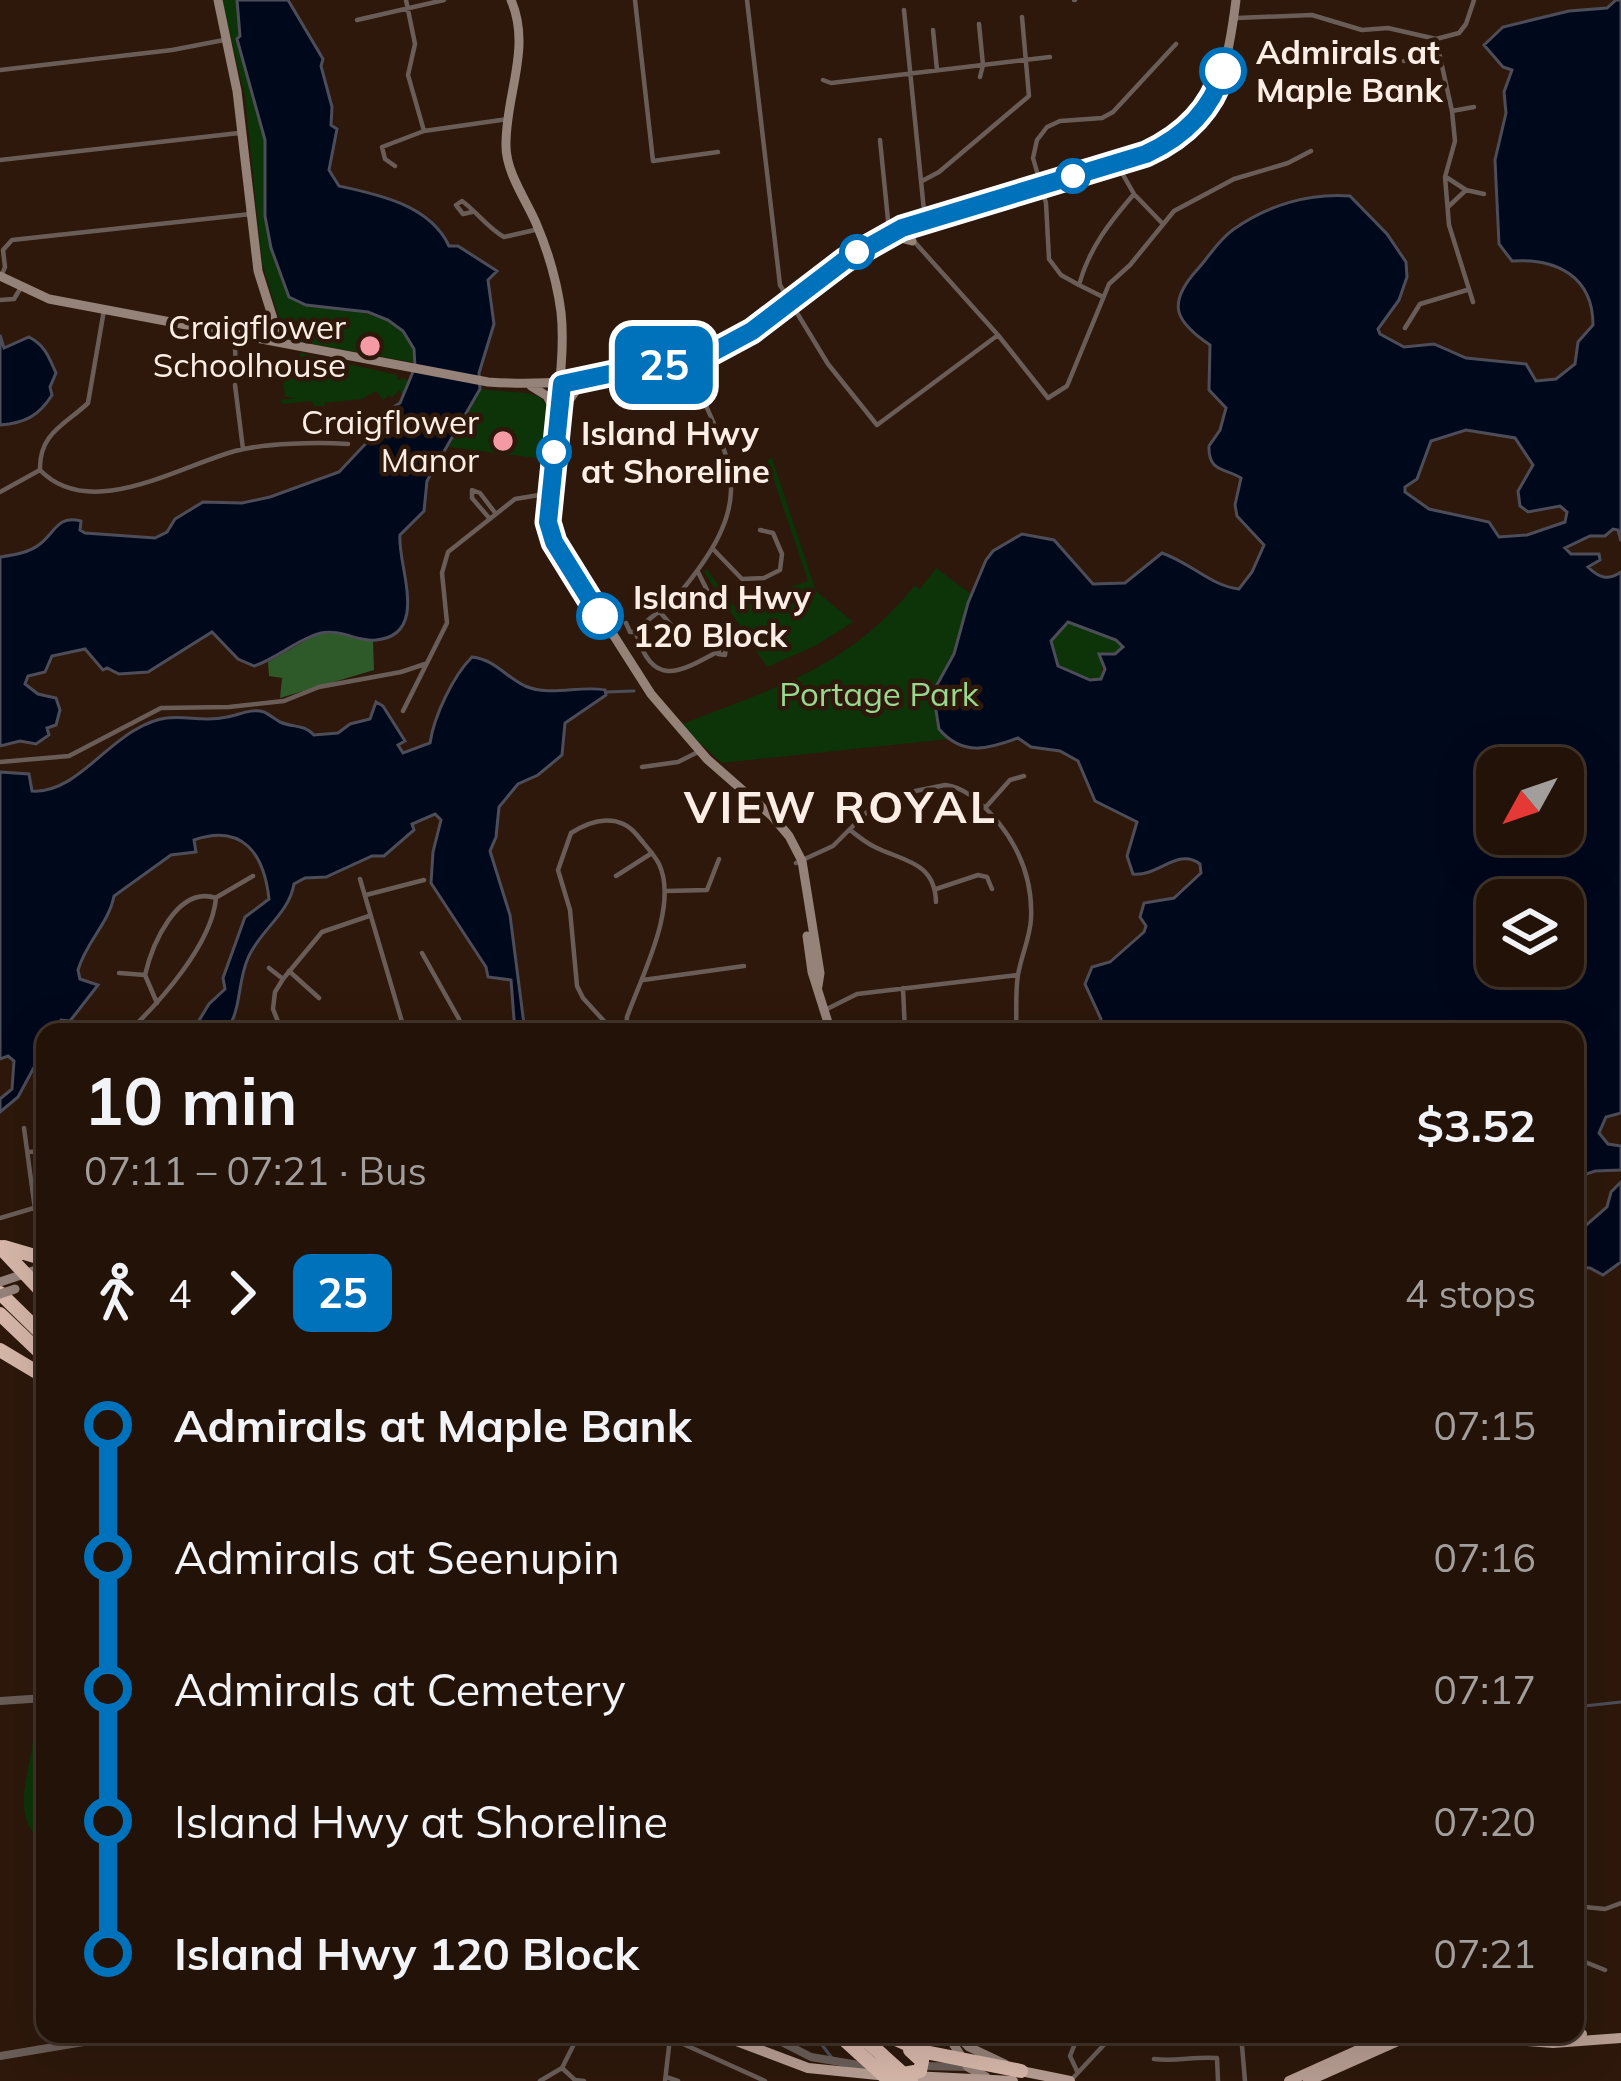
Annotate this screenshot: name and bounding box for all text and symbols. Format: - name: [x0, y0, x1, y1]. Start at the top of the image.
- place label: Admirals at Maple Bank: [1256, 31, 1443, 110]
- marker: Admirals at Maple Bank: [1201, 49, 1245, 93]
- unlabelled marker: [1057, 160, 1089, 192]
- unlabelled marker: [841, 236, 873, 268]
- place label: Craigflower Schoolhouse: [153, 306, 346, 385]
- line badge: 25: [610, 326, 718, 404]
- marker: Craigflower Schoolhouse: [357, 333, 383, 359]
- text: 25: [639, 338, 689, 391]
- place label: Craigflower Manor: [301, 401, 479, 480]
- place label: Island Hwy at Shoreline: [581, 412, 770, 491]
- marker: Craigflower Manor: [490, 428, 516, 454]
- marker: Island Hwy at Shoreline: [538, 436, 570, 468]
- place label: Island Hwy 120 Block: [633, 576, 811, 655]
- marker: Island Hwy 120 Block: [578, 594, 622, 638]
- park label: Portage Park: [779, 673, 980, 714]
- north arrow: [1476, 747, 1584, 855]
- map controls: [1476, 747, 1584, 987]
- district label: VIEW ROYAL: [683, 778, 998, 834]
- button: layers: [1476, 879, 1584, 987]
- text: 10 min: [84, 1059, 298, 1142]
- text: $3.52: [1417, 1097, 1536, 1153]
- text: 07:11 – 07:21 · Bus: [84, 1146, 427, 1195]
- icon: walk: [84, 1260, 150, 1326]
- icon: forward: [209, 1260, 275, 1326]
- text: 25: [317, 1266, 368, 1319]
- text: 4: [168, 1269, 191, 1318]
- text: 4 stops: [1405, 1269, 1536, 1318]
- text: Admirals at Maple Bank: [174, 1397, 692, 1453]
- text: 07:15: [1434, 1401, 1536, 1450]
- text: Admirals at Seenupin: [174, 1529, 620, 1585]
- text: 07:16: [1434, 1533, 1536, 1582]
- text: Admirals at Cemetery: [174, 1661, 626, 1717]
- text: 07:17: [1434, 1665, 1536, 1714]
- text: Island Hwy at Shoreline: [174, 1793, 668, 1849]
- text: 07:20: [1434, 1797, 1536, 1846]
- text: Island Hwy 120 Block: [174, 1925, 639, 1981]
- text: 07:21: [1434, 1929, 1536, 1978]

